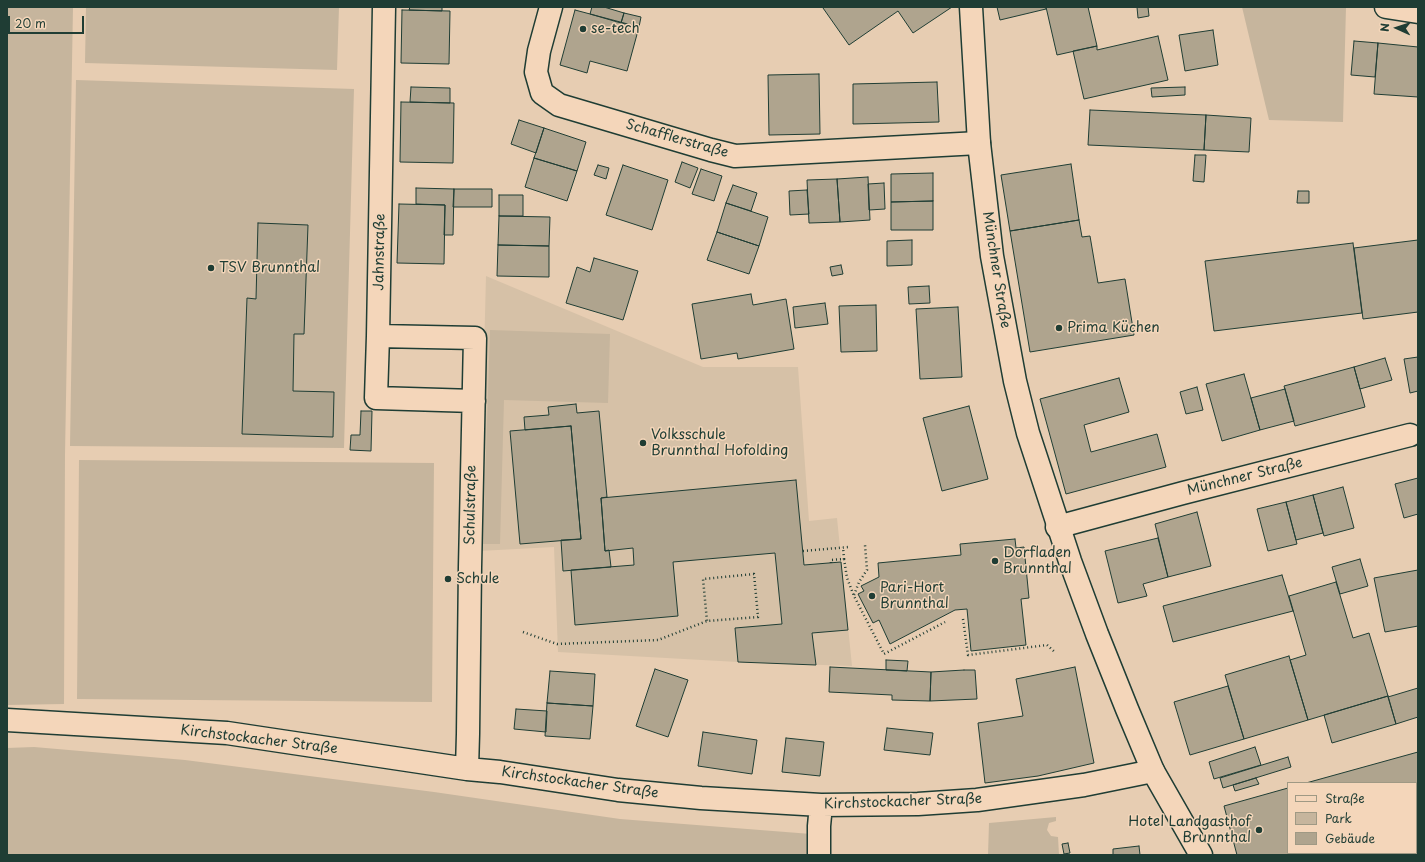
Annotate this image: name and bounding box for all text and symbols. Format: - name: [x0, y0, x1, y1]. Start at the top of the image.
- scale bar: [10, 8, 86, 34]
- north arrow: [1377, 8, 1417, 48]
- text: 20 m: [15, 14, 46, 32]
- place label: se-tech: [591, 21, 640, 37]
- text: N: [1376, 23, 1393, 32]
- marker: se-tech: [578, 24, 588, 34]
- street label: Schafflerstraße: [624, 116, 730, 162]
- street label: Münchner Straße: [978, 210, 1014, 330]
- street label: Jahnstraße: [371, 213, 389, 291]
- place label: TSV Brunnthal: [219, 260, 320, 276]
- marker: TSV Brunnthal: [206, 263, 216, 273]
- place label: Prima Küchen: [1067, 320, 1160, 336]
- marker: Prima Küchen: [1054, 323, 1064, 333]
- place label: Volksschule Brunnthal Hofolding: [651, 427, 788, 460]
- marker: Volksschule Brunnthal Hofolding: [638, 438, 648, 448]
- street label: Münchner Straße: [1186, 455, 1304, 499]
- street label: Schulstraße: [462, 465, 480, 545]
- place label: Dorfladen Brunnthal: [1003, 545, 1072, 578]
- marker: Dorfladen Brunnthal: [990, 556, 1000, 566]
- place label: Schule: [456, 571, 499, 587]
- marker: Schule: [443, 574, 453, 584]
- place label: Pari-Hort Brunnthal: [880, 580, 949, 612]
- marker: Pari-Hort Brunnthal: [867, 591, 877, 601]
- street label: Kirchstockacher Straße: [179, 722, 339, 758]
- street label: Kirchstockacher Straße: [500, 764, 660, 802]
- legend: [1287, 782, 1417, 854]
- text: Straße: [1325, 789, 1365, 807]
- street label: Kirchstockacher Straße: [824, 791, 982, 813]
- text: Park: [1325, 809, 1352, 827]
- place label: Hotel Landgasthof Brunnthal: [1128, 814, 1251, 846]
- marker: Hotel Landgasthof Brunnthal: [1254, 825, 1264, 835]
- text: Gebäude: [1325, 829, 1375, 847]

